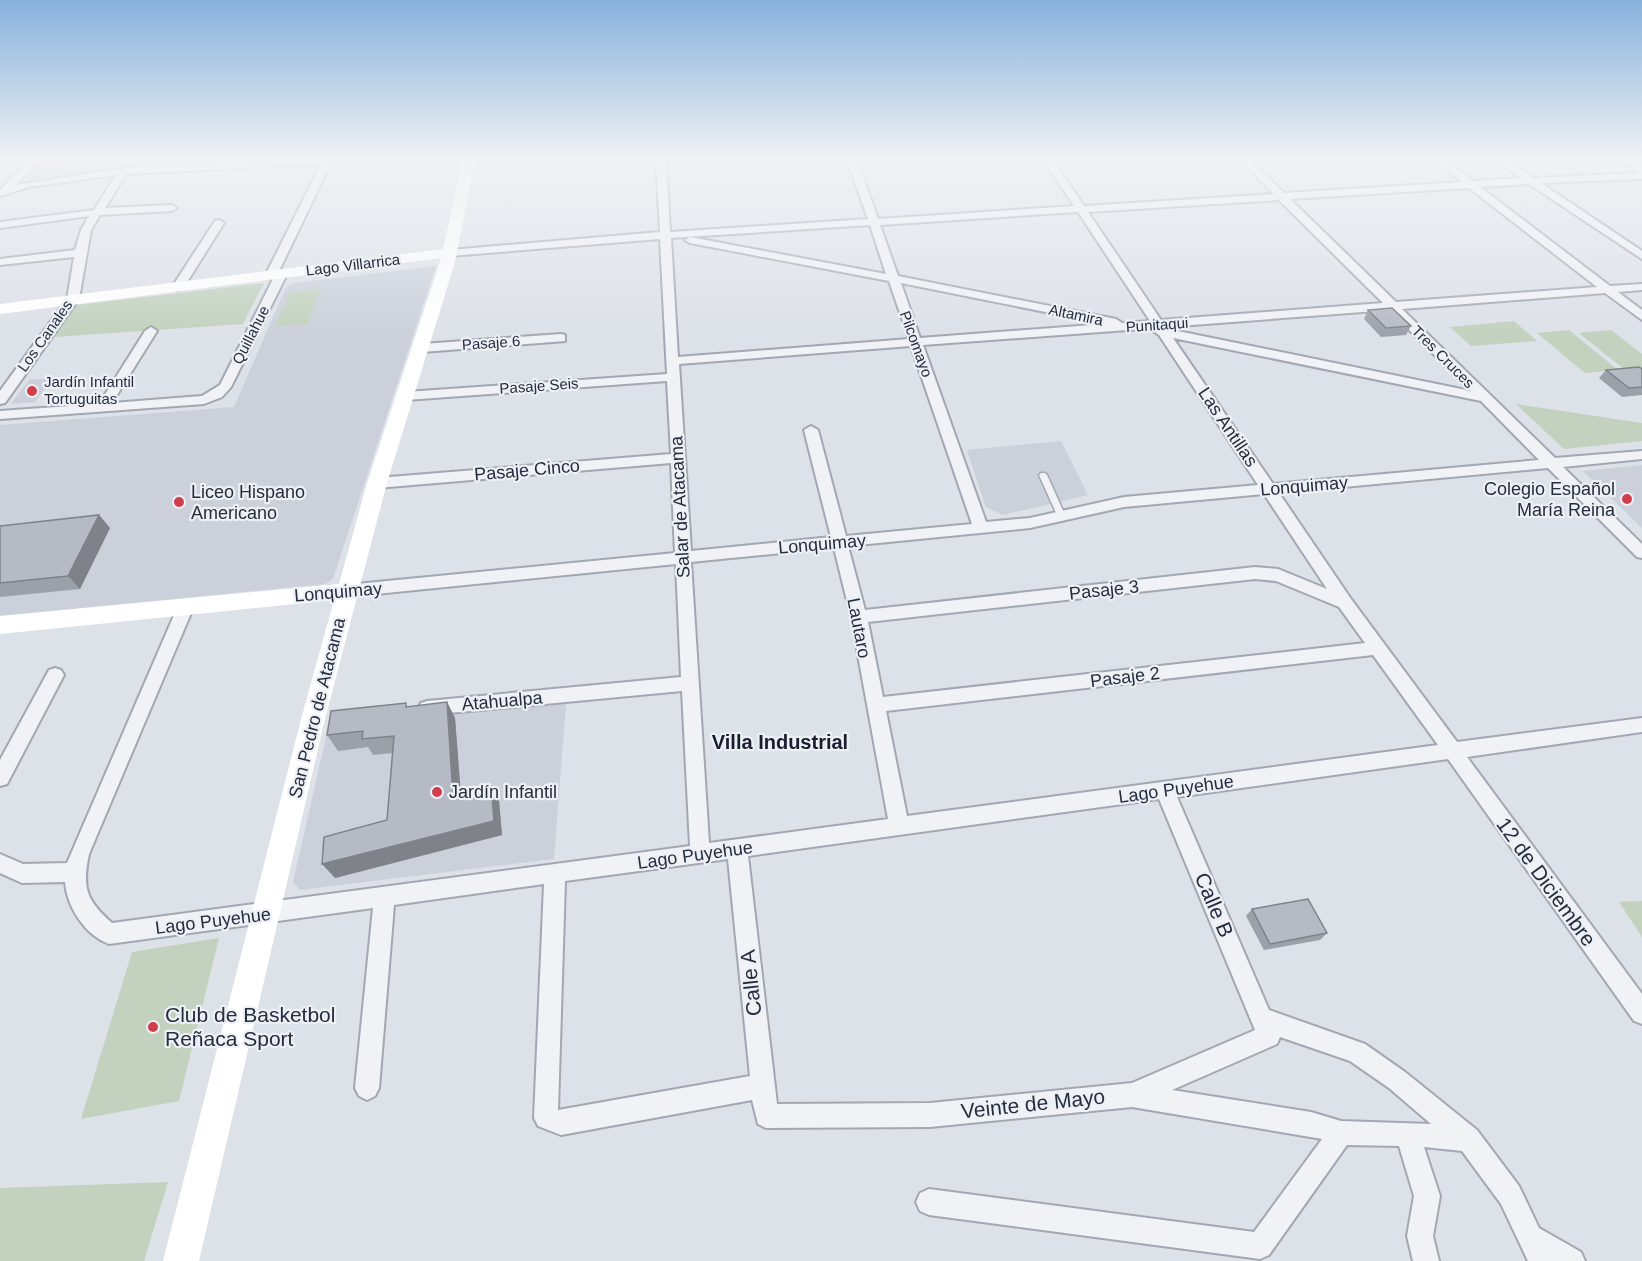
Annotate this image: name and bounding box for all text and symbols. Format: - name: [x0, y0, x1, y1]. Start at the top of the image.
- street label: Lago Villarrica: [305, 250, 402, 279]
- street label: Los Canales: [14, 297, 75, 375]
- street label: Altamira: [1047, 300, 1105, 329]
- street label: Quillahue: [229, 303, 273, 367]
- street label: Pilcomayo: [897, 308, 936, 379]
- street label: Punitaqui: [1125, 314, 1189, 335]
- street label: Tres Cruces: [1409, 322, 1478, 391]
- street label: Pasaje 6: [461, 332, 521, 353]
- place label: Jardín Infantil Tortuguitas: [44, 373, 134, 407]
- street label: Pasaje Seis: [499, 374, 579, 397]
- marker: Jardín Infantil Tortuguitas: [25, 384, 39, 398]
- street label: Las Antillas: [1194, 384, 1262, 470]
- street label: Salar de Atacama: [666, 435, 694, 578]
- street label: Pasaje Cinco: [473, 455, 581, 485]
- street label: Lonquimay: [1259, 472, 1349, 500]
- place label: Colegio Español María Reina: [1484, 479, 1616, 520]
- place label: Liceo Hispano Americano: [191, 482, 305, 523]
- marker: Colegio Español María Reina: [1620, 492, 1634, 506]
- marker: Liceo Hispano Americano: [172, 495, 186, 509]
- street label: Lonquimay: [777, 530, 867, 558]
- street label: Pasaje 3: [1068, 576, 1140, 604]
- street label: Lonquimay: [293, 578, 383, 606]
- street label: Lautaro: [843, 596, 875, 660]
- street label: San Pedro de Atacama: [285, 615, 349, 800]
- street label: Pasaje 2: [1089, 663, 1161, 691]
- street label: Atahualpa: [461, 687, 544, 714]
- district label: Villa Industrial: [712, 731, 848, 753]
- street label: Lago Puyehue: [1117, 771, 1235, 807]
- place label: Jardín Infantil: [449, 782, 557, 802]
- marker: Jardín Infantil: [430, 785, 444, 799]
- street label: 12 de Diciembre: [1492, 813, 1601, 950]
- street label: Lago Puyehue: [636, 837, 754, 873]
- street label: Calle B: [1191, 869, 1238, 940]
- street label: Lago Puyehue: [154, 904, 272, 938]
- street label: Calle A: [736, 949, 765, 1017]
- place label: Club de Basketbol Reñaca Sport: [165, 1003, 335, 1050]
- marker: Club de Basketbol Reñaca Sport: [146, 1020, 160, 1034]
- street label: Veinte de Mayo: [960, 1084, 1106, 1123]

